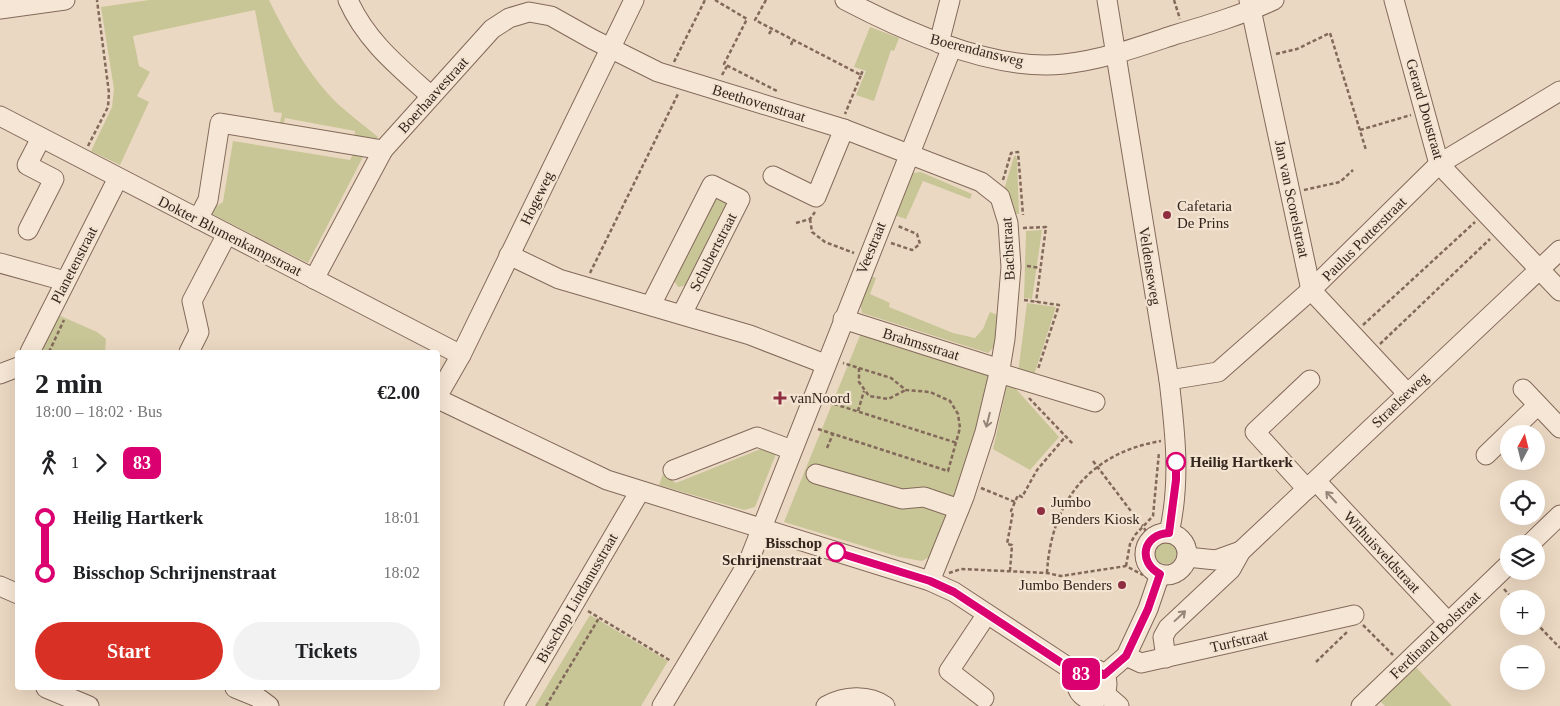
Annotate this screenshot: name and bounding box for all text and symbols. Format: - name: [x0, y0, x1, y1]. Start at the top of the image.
- street label: Boerendansweg: [929, 31, 1026, 69]
- street label: Boerhaavestraat: [395, 53, 472, 136]
- street label: Gerard Doustraat: [1403, 57, 1447, 162]
- street label: Beethovenstraat: [710, 81, 808, 125]
- street label: Jan van Scorelstraat: [1272, 139, 1312, 260]
- street label: Hogeweg: [517, 168, 557, 227]
- street label: Dokter Blumenkampstraat: [156, 193, 305, 280]
- street label: Paulus Potterstraat: [1319, 193, 1410, 284]
- place label: Cafetaria De Prins: [1177, 198, 1232, 231]
- street label: Schubertstraat: [686, 209, 740, 294]
- marker: Cafetaria De Prins: [1161, 209, 1173, 221]
- street label: Bachstraat: [998, 216, 1018, 281]
- street label: Veestraat: [853, 219, 889, 276]
- street label: Planetenstraat: [48, 223, 101, 306]
- street label: Veldenseweg: [1136, 226, 1164, 307]
- street label: Brahmsstraat: [881, 325, 962, 363]
- text: 2 min: [35, 368, 103, 399]
- street label: Straelseweg: [1368, 369, 1432, 431]
- text: €2.00: [377, 382, 420, 403]
- place label: vanNoord: [790, 390, 850, 406]
- marker: vanNoord: [774, 392, 786, 404]
- text: 18:00 – 18:02 · Bus: [35, 403, 162, 420]
- one-way arrow: [982, 412, 992, 428]
- north arrow: [1500, 425, 1545, 470]
- map controls: [1500, 425, 1545, 690]
- icon: walk: [35, 449, 63, 477]
- icon: forward: [87, 449, 115, 477]
- marker: Heilig Hartkerk: [1166, 452, 1186, 472]
- text: 83: [133, 453, 151, 473]
- text: 1: [71, 454, 79, 471]
- place label: Heilig Hartkerk: [1190, 454, 1294, 470]
- button: locate: [1500, 480, 1545, 525]
- one-way arrow: [1325, 491, 1337, 504]
- place label: Jumbo Benders Kiosk: [1051, 494, 1140, 527]
- marker: Jumbo Benders Kiosk: [1035, 505, 1047, 517]
- text: Heilig Hartkerk: [73, 507, 203, 528]
- street label: Withuisveldstraat: [1340, 508, 1424, 597]
- text: 18:01: [384, 509, 420, 526]
- street label: Bisschop Lindanusstraat: [533, 530, 621, 666]
- place label: Bisschop Schrijnenstraat: [722, 535, 822, 568]
- button: layers: [1500, 535, 1545, 580]
- marker: Bisschop Schrijnenstraat: [826, 542, 846, 562]
- text: Bisschop Schrijnenstraat: [73, 562, 276, 583]
- text: 18:02: [384, 564, 420, 581]
- place label: Jumbo Benders: [1019, 577, 1112, 593]
- marker: Jumbo Benders: [1116, 579, 1128, 591]
- street label: Ferdinand Bolstraat: [1387, 587, 1484, 682]
- button: +: [1500, 590, 1545, 635]
- one-way arrow: [1174, 610, 1187, 622]
- button: Start: [35, 622, 223, 680]
- button: Tickets: [233, 622, 420, 680]
- street label: Turfstraat: [1209, 626, 1270, 655]
- button: −: [1500, 645, 1545, 690]
- line badge: 83: [1058, 658, 1104, 690]
- text: 83: [1072, 664, 1090, 684]

